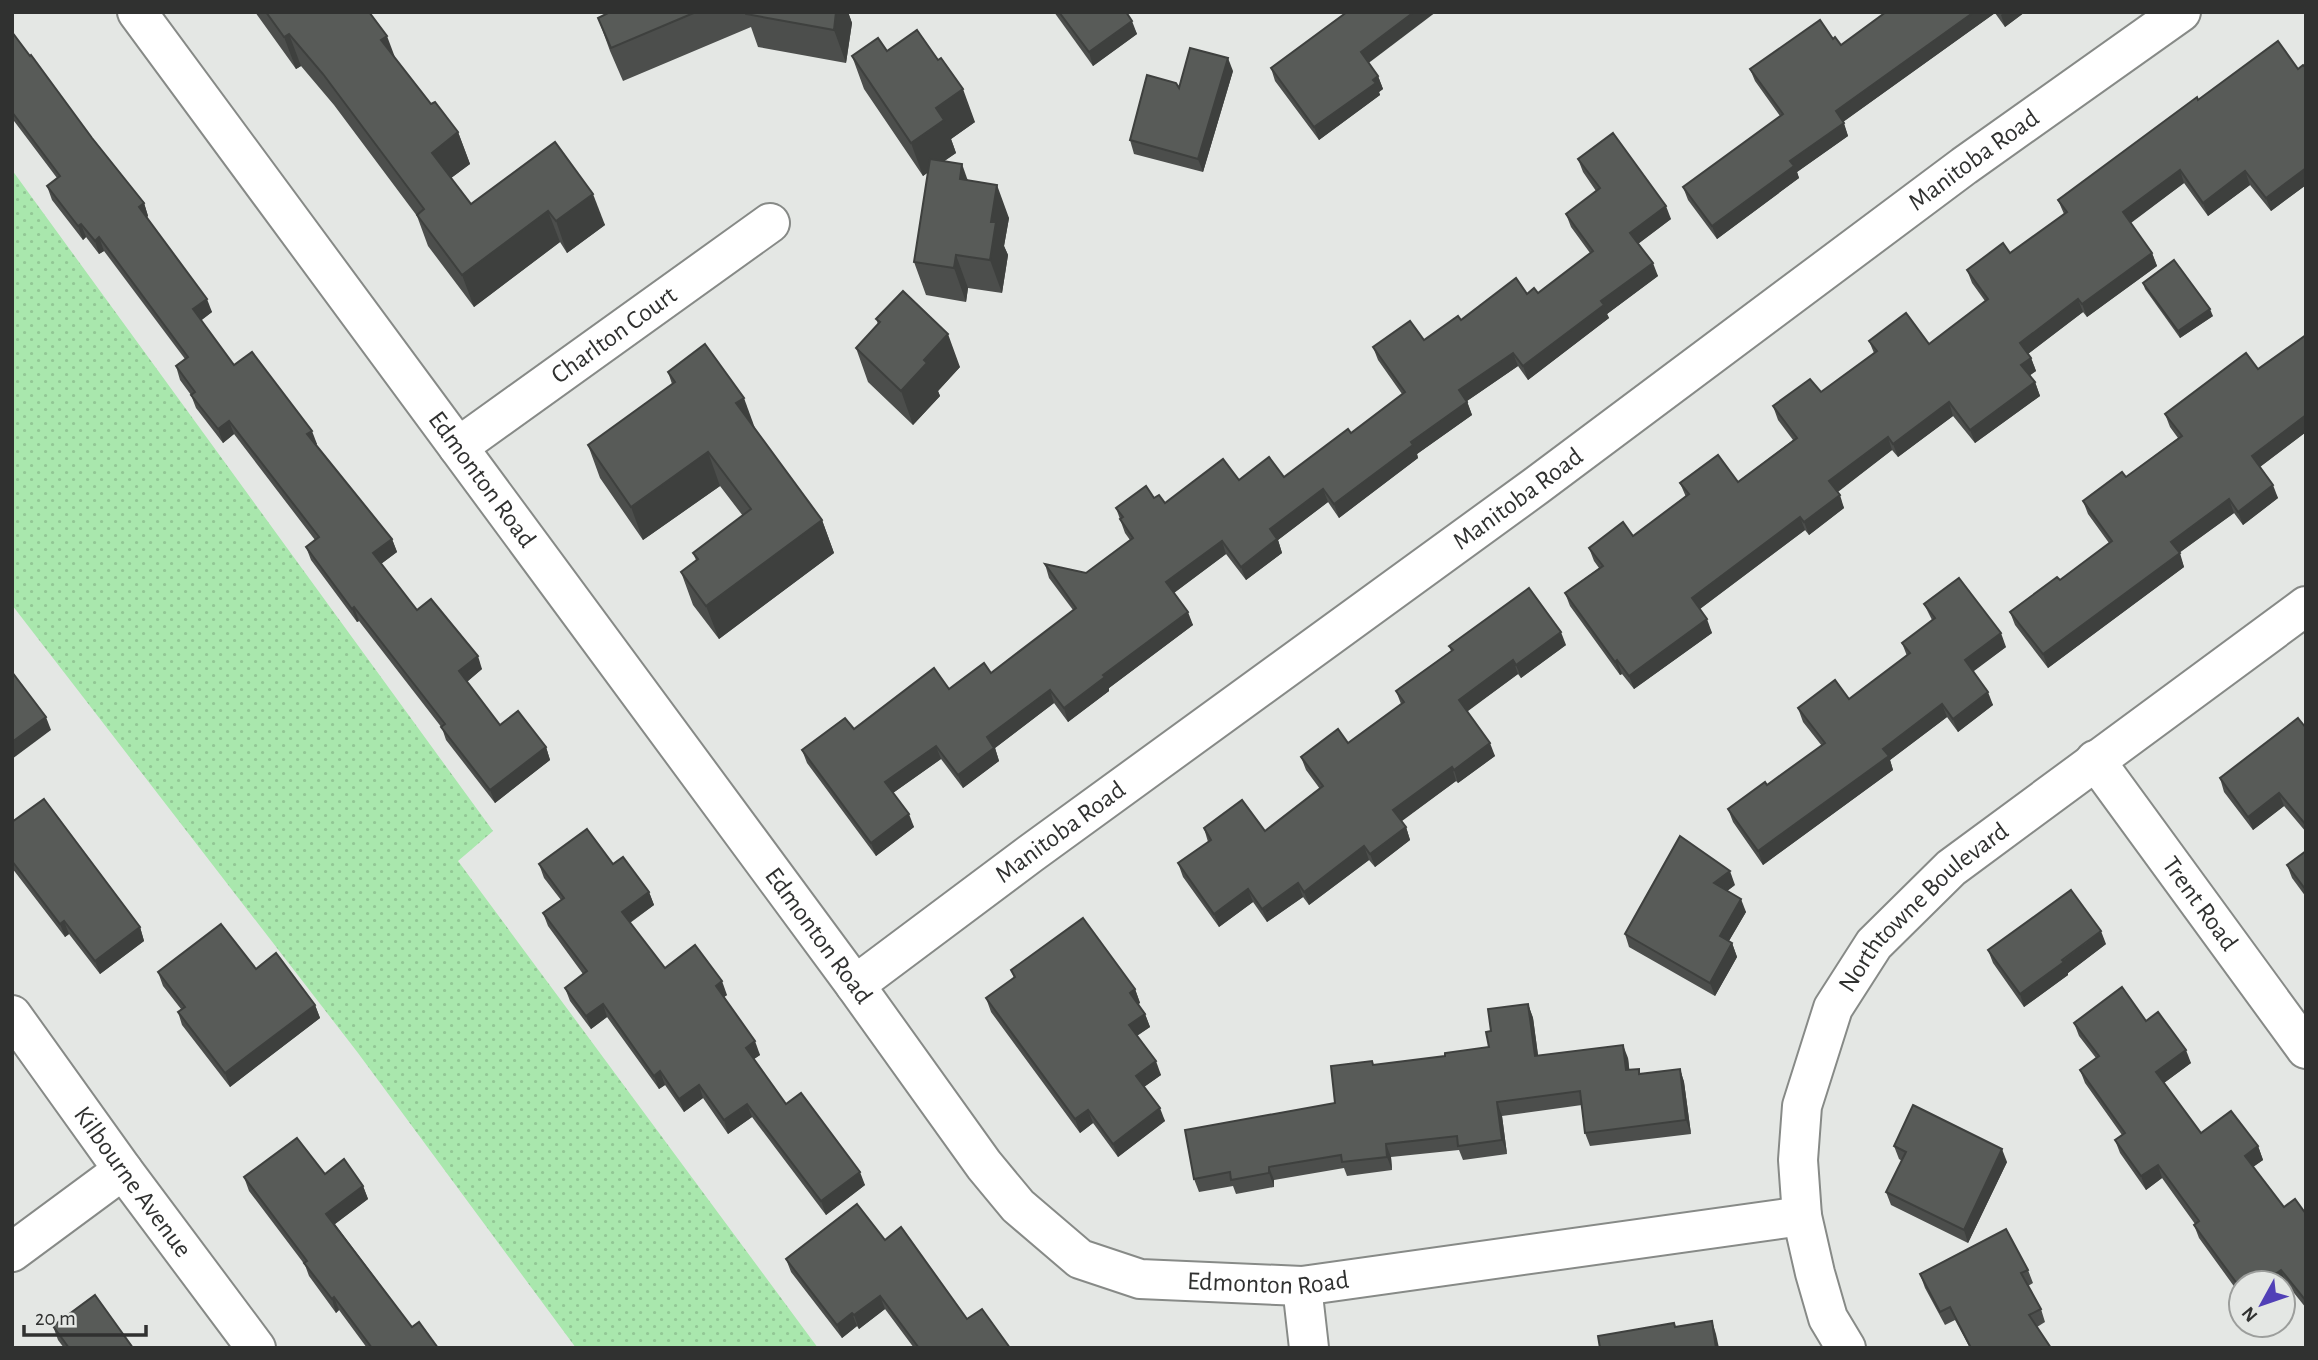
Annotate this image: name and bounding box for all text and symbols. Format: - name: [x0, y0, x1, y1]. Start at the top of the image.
- street label: Manitoba Road: [1904, 104, 2044, 216]
- street label: Charlton Court: [547, 281, 681, 389]
- street label: Edmonton Road: [423, 407, 541, 552]
- street label: Manitoba Road: [1448, 443, 1588, 555]
- street label: Manitoba Road: [991, 776, 1130, 888]
- street label: Northtowne Boulevard: [1834, 817, 2013, 997]
- street label: Trent Road: [2157, 852, 2243, 956]
- street label: Edmonton Road: [760, 863, 877, 1009]
- street label: Kilbourne Avenue: [69, 1102, 197, 1262]
- street label: Edmonton Road: [1187, 1267, 1350, 1300]
- north arrow: [2227, 1269, 2297, 1339]
- scale bar: [24, 1294, 147, 1338]
- text: N: [2239, 1303, 2262, 1325]
- text: 20 m: [35, 1308, 76, 1329]

